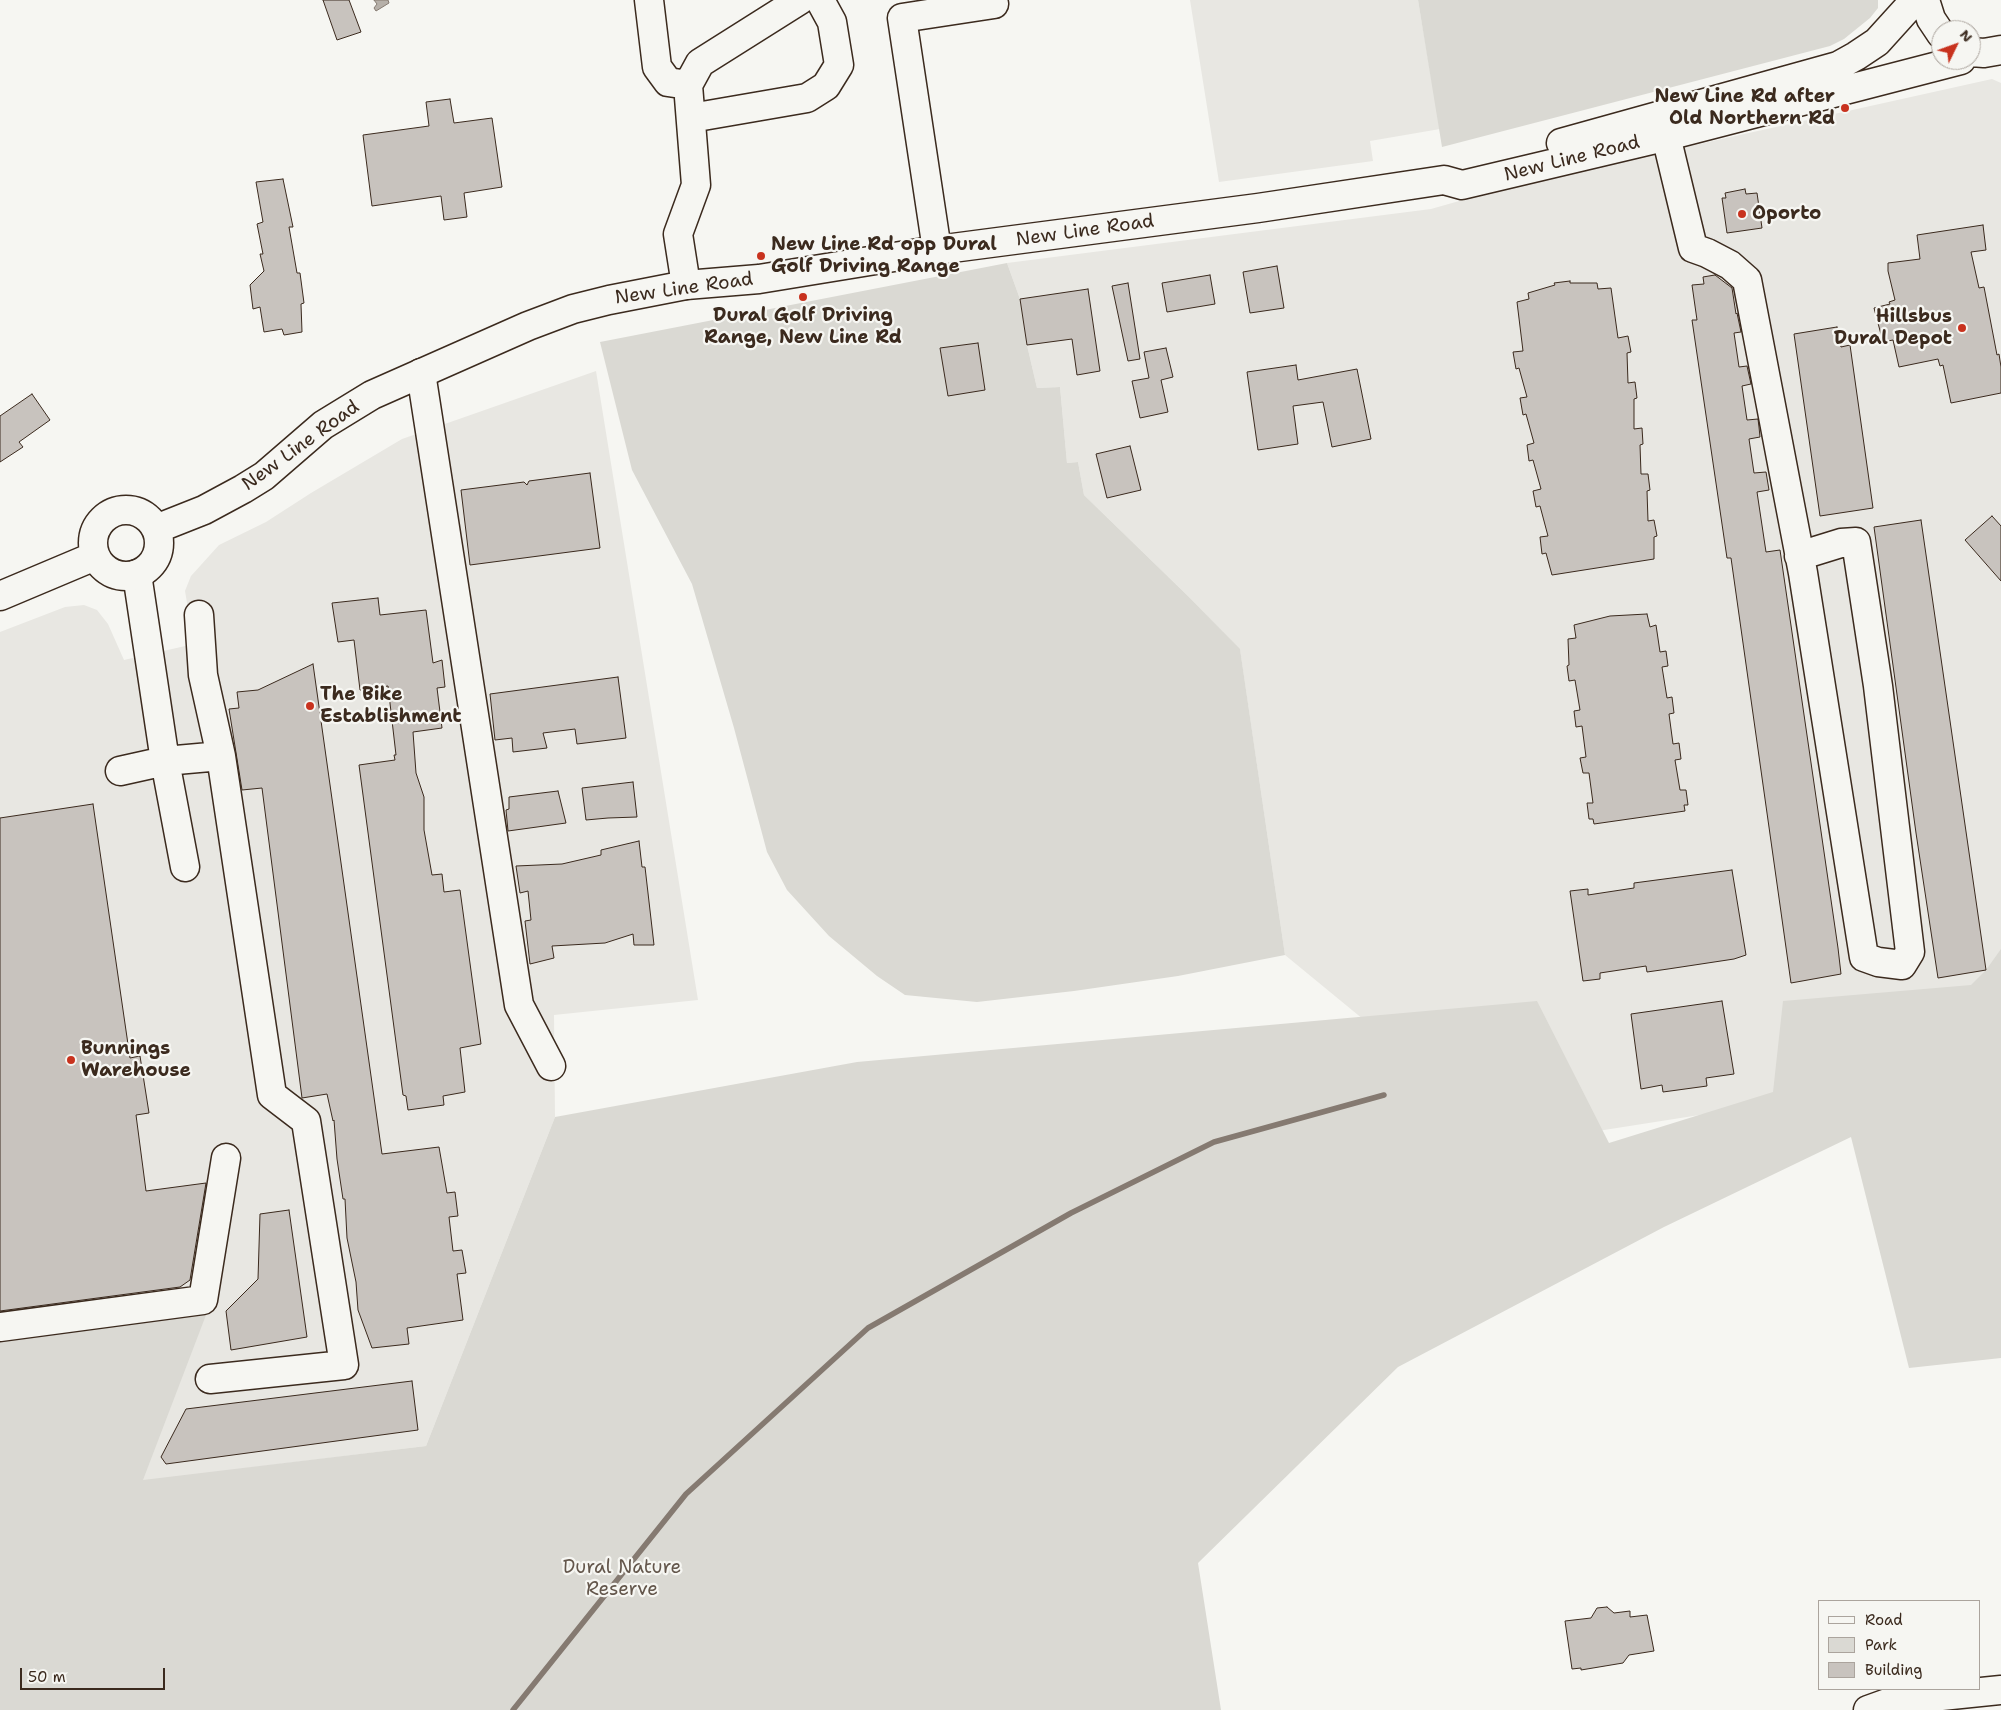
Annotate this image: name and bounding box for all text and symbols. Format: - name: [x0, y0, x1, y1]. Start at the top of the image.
- north arrow: [1931, 20, 1981, 70]
- text: N: [1956, 25, 1977, 46]
- place label: New Line Rd after Old Northern Rd: [1654, 86, 1835, 130]
- marker: New Line Rd after Old Northern Rd: [1839, 102, 1851, 114]
- street label: New Line Road: [1502, 131, 1642, 187]
- place label: Oporto: [1752, 203, 1821, 225]
- marker: Oporto: [1736, 208, 1748, 220]
- street label: New Line Road: [1014, 210, 1156, 252]
- place label: New Line Rd opp Dural Golf Driving Range: [771, 234, 997, 278]
- marker: New Line Rd opp Dural Golf Driving Range: [755, 250, 767, 262]
- street label: New Line Road: [613, 268, 755, 310]
- marker: Dural Golf Driving Range, New Line Rd: [797, 291, 809, 303]
- place label: Dural Golf Driving Range, New Line Rd: [704, 305, 902, 349]
- place label: Hillsbus Dural Depot: [1834, 306, 1952, 350]
- marker: Hillsbus Dural Depot: [1956, 322, 1968, 334]
- street label: New Line Road: [238, 396, 364, 496]
- place label: The Bike Establishment: [320, 684, 461, 728]
- marker: The Bike Establishment: [304, 700, 316, 712]
- place label: Bunnings Warehouse: [81, 1038, 191, 1082]
- marker: Bunnings Warehouse: [65, 1054, 77, 1066]
- park label: Dural Nature Reserve: [563, 1557, 681, 1601]
- legend: [1818, 1600, 1981, 1690]
- text: Road: [1865, 1610, 1903, 1630]
- text: Park: [1865, 1635, 1897, 1655]
- scale bar: [22, 1658, 168, 1690]
- text: Building: [1865, 1660, 1922, 1680]
- text: 50 m: [28, 1667, 66, 1687]

